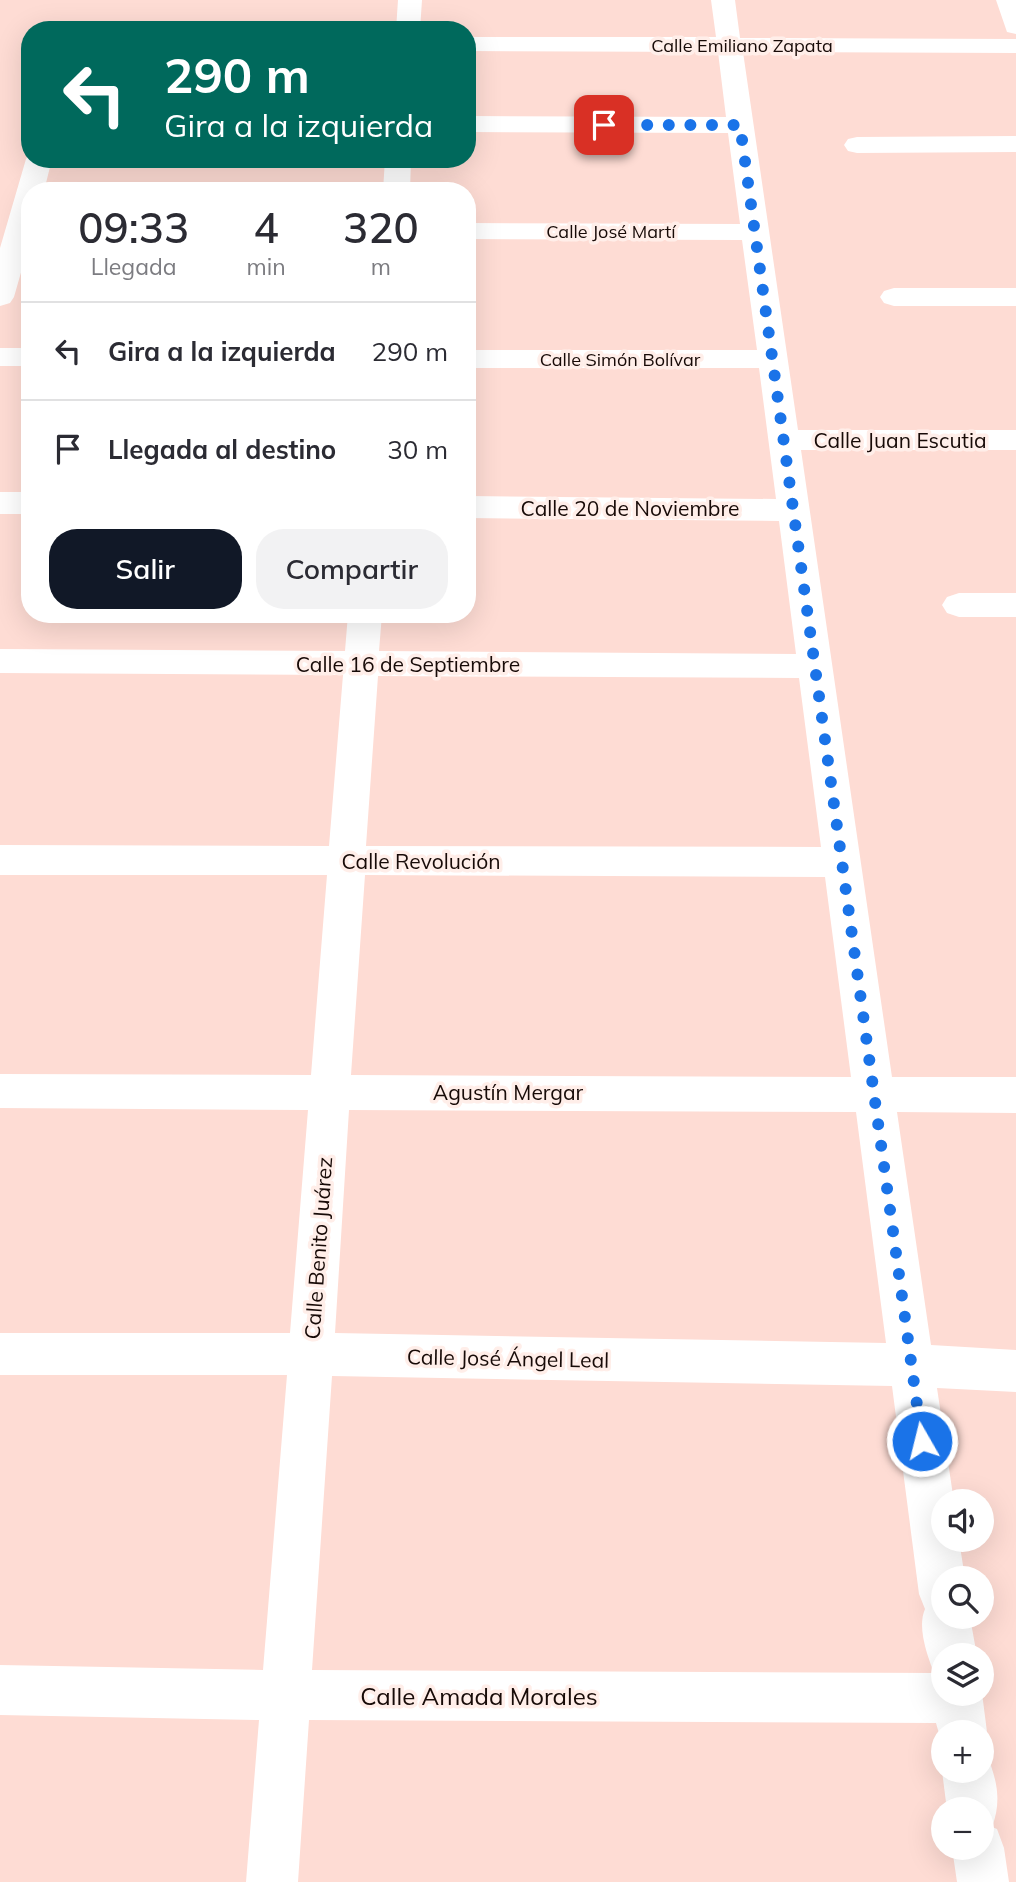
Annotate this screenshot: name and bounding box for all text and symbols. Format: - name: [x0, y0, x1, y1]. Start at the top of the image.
- street label: Calle Emiliano Zapata: [651, 34, 833, 57]
- text: 290 m: [164, 44, 310, 105]
- icon: left: [49, 49, 140, 140]
- pin: [574, 95, 634, 155]
- text: Gira a la izquierda: [164, 105, 433, 145]
- icon: arrive: [585, 106, 623, 144]
- text: 09:33: [78, 201, 189, 254]
- text: 4: [253, 201, 279, 254]
- text: 320: [343, 201, 419, 254]
- street label: Calle José Martí: [546, 220, 677, 243]
- text: Llegada: [91, 252, 177, 281]
- text: min: [246, 252, 286, 281]
- text: m: [371, 252, 391, 281]
- icon: left: [49, 332, 87, 370]
- text: Gira a la izquierda: [108, 335, 336, 368]
- text: 290 m: [372, 335, 448, 368]
- street label: Calle Simón Bolívar: [540, 348, 701, 371]
- street label: Calle Juan Escutia: [814, 427, 987, 453]
- icon: arrive: [49, 430, 87, 468]
- text: Llegada al destino: [108, 433, 336, 466]
- text: 30 m: [387, 433, 448, 466]
- street label: Calle 20 de Noviembre: [521, 495, 739, 521]
- button: Salir: [49, 529, 242, 609]
- button: Compartir: [256, 529, 448, 609]
- street label: Calle 16 de Septiembre: [296, 651, 520, 677]
- street label: Calle Revolución: [342, 848, 500, 874]
- street label: Agustín Mergar: [433, 1079, 584, 1105]
- street label: Calle Benito Juárez: [299, 1156, 337, 1340]
- street label: Calle José Ángel Leal: [407, 1343, 609, 1373]
- position arrow: [885, 1404, 959, 1478]
- map controls: [931, 1489, 994, 1860]
- button: sound: [931, 1489, 994, 1552]
- button: search: [931, 1566, 994, 1629]
- button: layers: [931, 1643, 994, 1706]
- street label: Calle Amada Morales: [360, 1681, 598, 1711]
- button: +: [931, 1720, 994, 1783]
- button: −: [931, 1797, 994, 1860]

